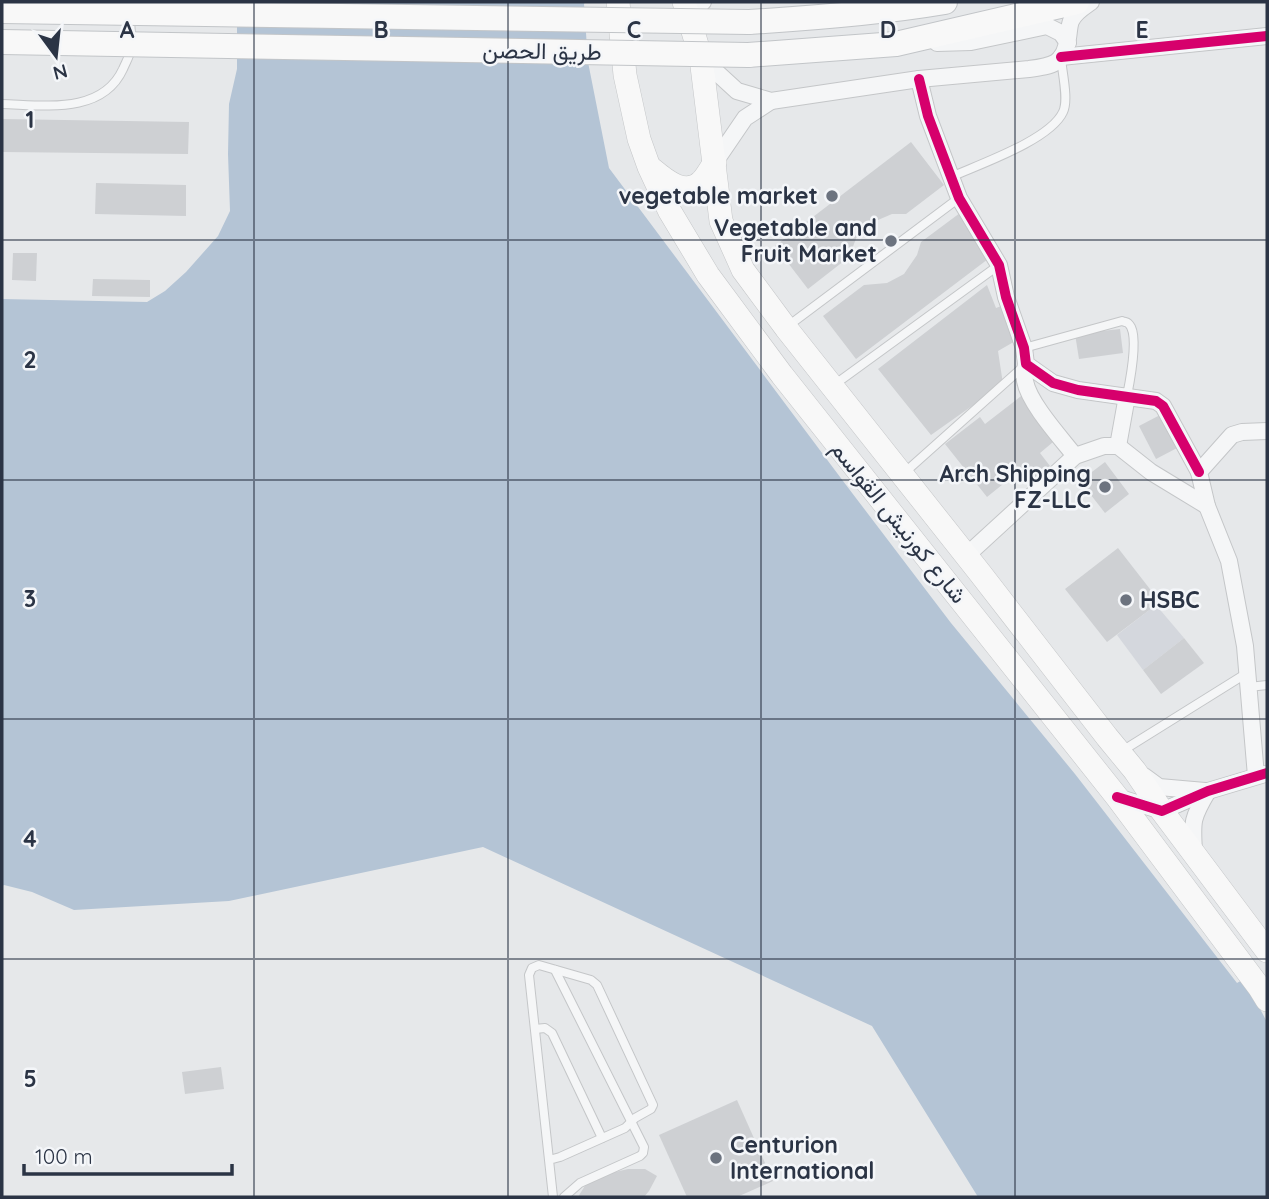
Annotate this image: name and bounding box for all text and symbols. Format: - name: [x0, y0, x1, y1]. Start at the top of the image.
- text: A: [120, 15, 135, 44]
- text: B: [373, 15, 389, 44]
- text: C: [627, 15, 641, 44]
- text: D: [880, 15, 896, 44]
- text: E: [1135, 15, 1149, 44]
- north arrow: [21, 21, 91, 91]
- street label: طريق الحصن: [482, 35, 602, 67]
- text: N: [51, 59, 70, 86]
- text: 1: [26, 105, 34, 134]
- place label: vegetable market: [618, 181, 818, 210]
- marker: vegetable market: [824, 188, 840, 204]
- place label: Vegetable and Fruit Market: [714, 213, 877, 268]
- marker: Vegetable and Fruit Market: [883, 233, 899, 249]
- text: 2: [23, 345, 37, 374]
- street label: شارع كورنيش القواسم: [823, 435, 974, 610]
- place label: Arch Shipping FZ-LLC: [940, 459, 1091, 514]
- marker: Arch Shipping FZ-LLC: [1097, 479, 1113, 495]
- text: 3: [24, 584, 36, 613]
- place label: HSBC: [1140, 585, 1200, 614]
- marker: HSBC: [1118, 592, 1134, 608]
- text: 4: [23, 824, 37, 853]
- text: 5: [23, 1064, 37, 1093]
- place label: Centurion International: [730, 1130, 875, 1185]
- scale bar: [24, 1132, 233, 1176]
- text: 100 m: [35, 1143, 93, 1169]
- marker: Centurion International: [708, 1150, 724, 1166]

